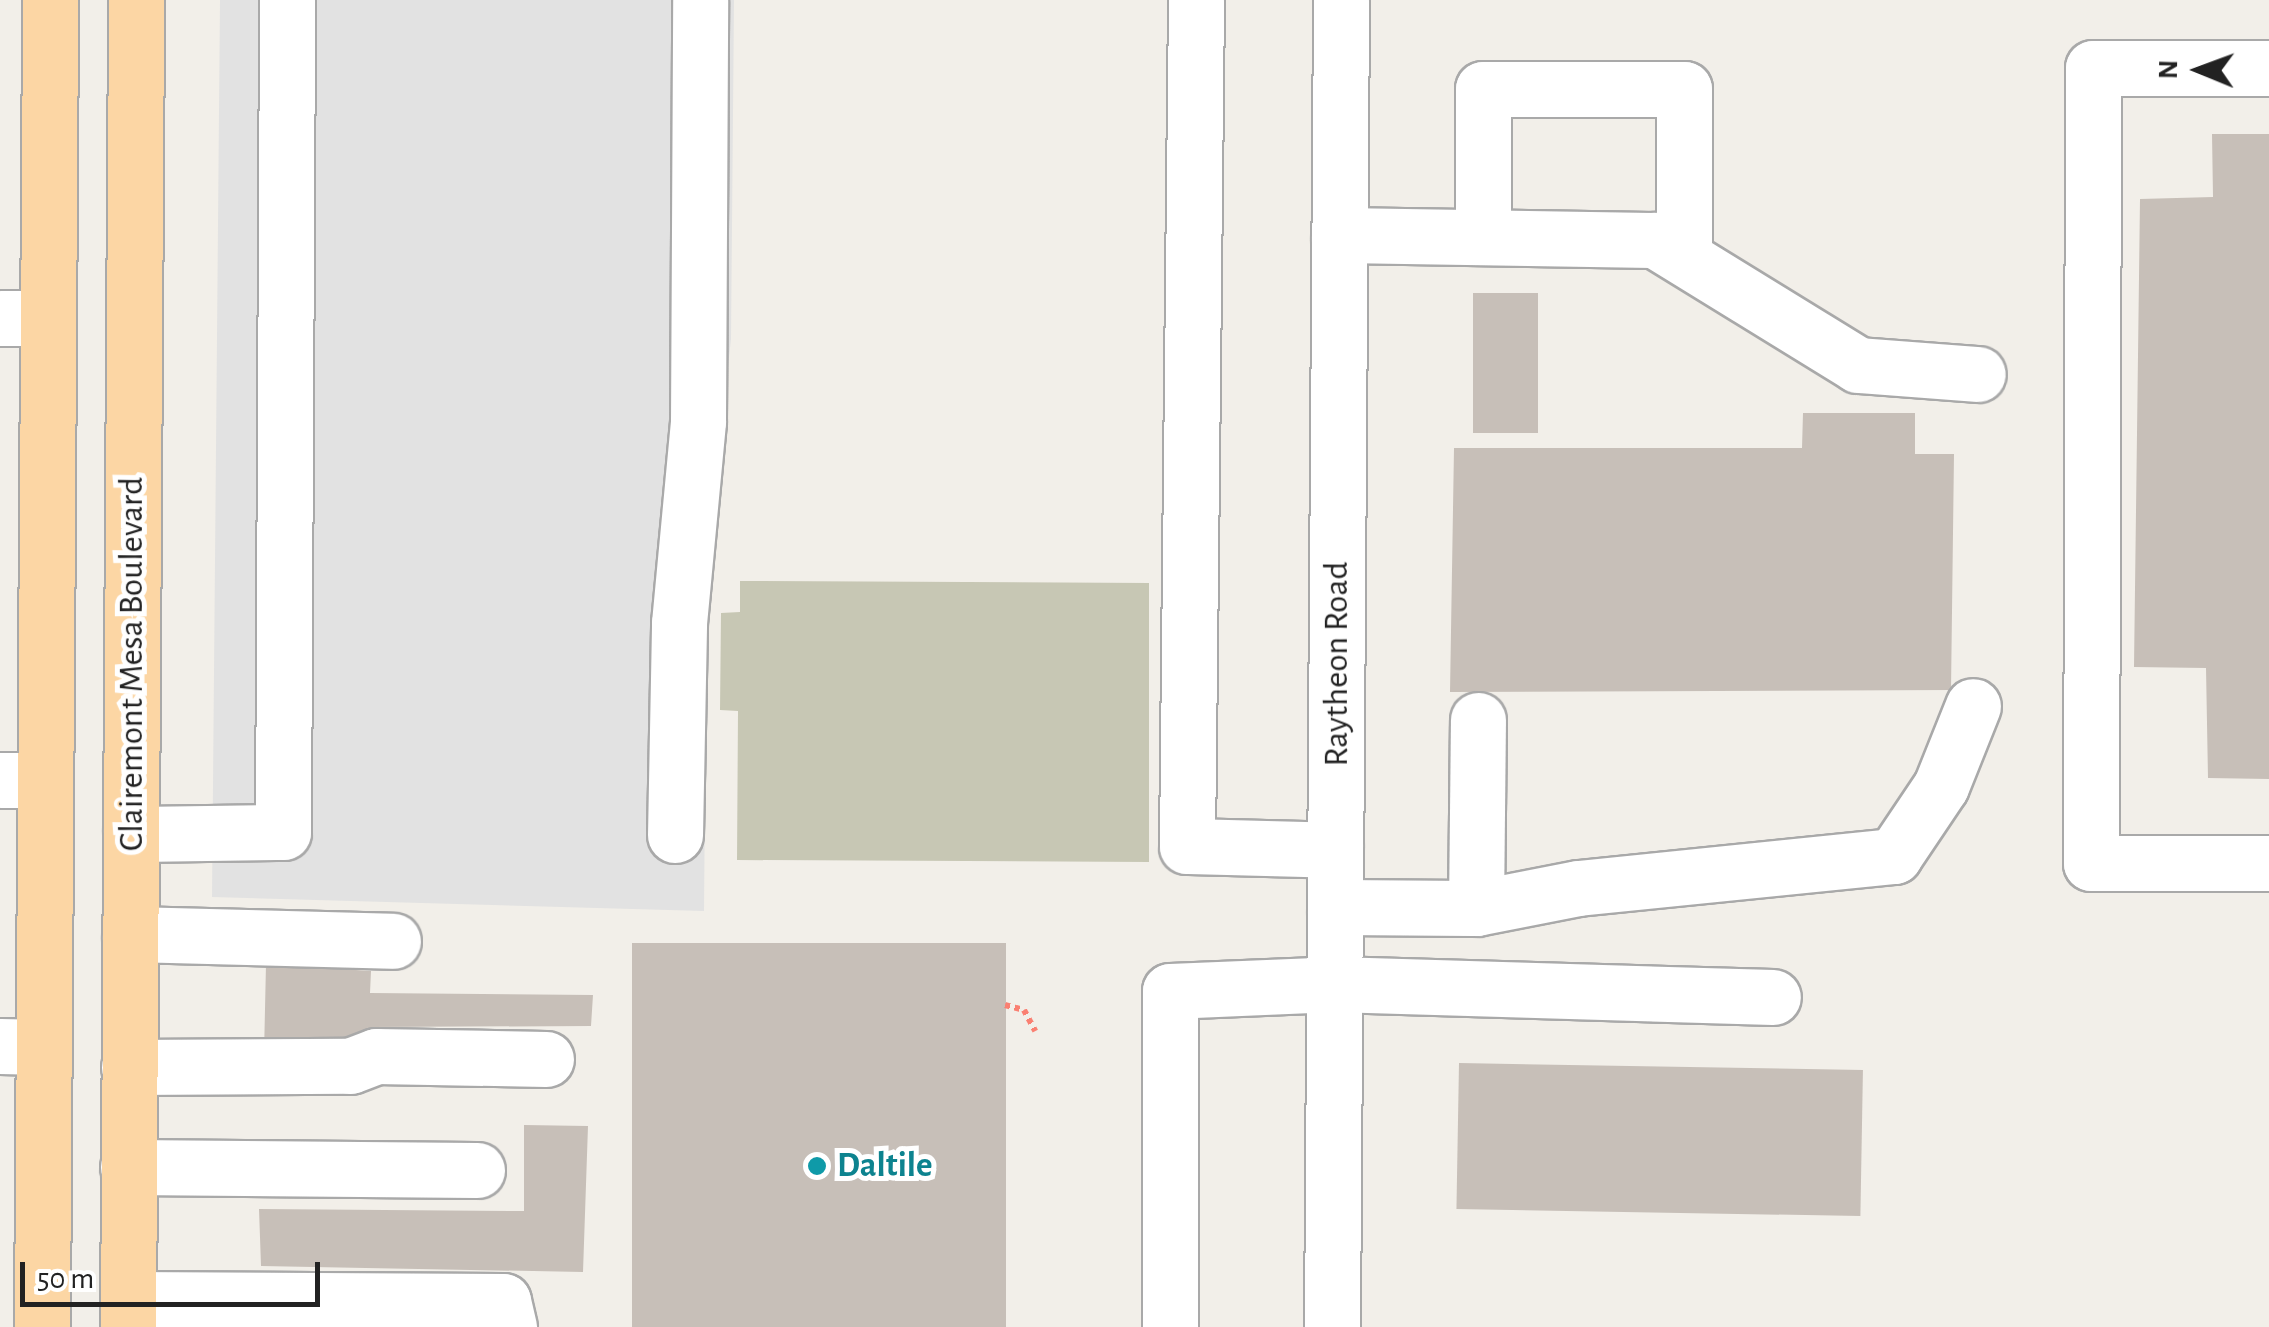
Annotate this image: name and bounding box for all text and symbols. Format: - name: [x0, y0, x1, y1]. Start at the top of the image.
- north arrow: [2149, 20, 2249, 120]
- text: N: [2155, 59, 2183, 79]
- street label: Clairemont Mesa Boulevard: [111, 477, 153, 851]
- street label: Raytheon Road: [1316, 561, 1358, 767]
- place label: Daltile: [837, 1145, 933, 1187]
- marker: Daltile: [806, 1155, 828, 1177]
- scale bar: [25, 1242, 325, 1304]
- text: 50 m: [37, 1264, 94, 1294]

